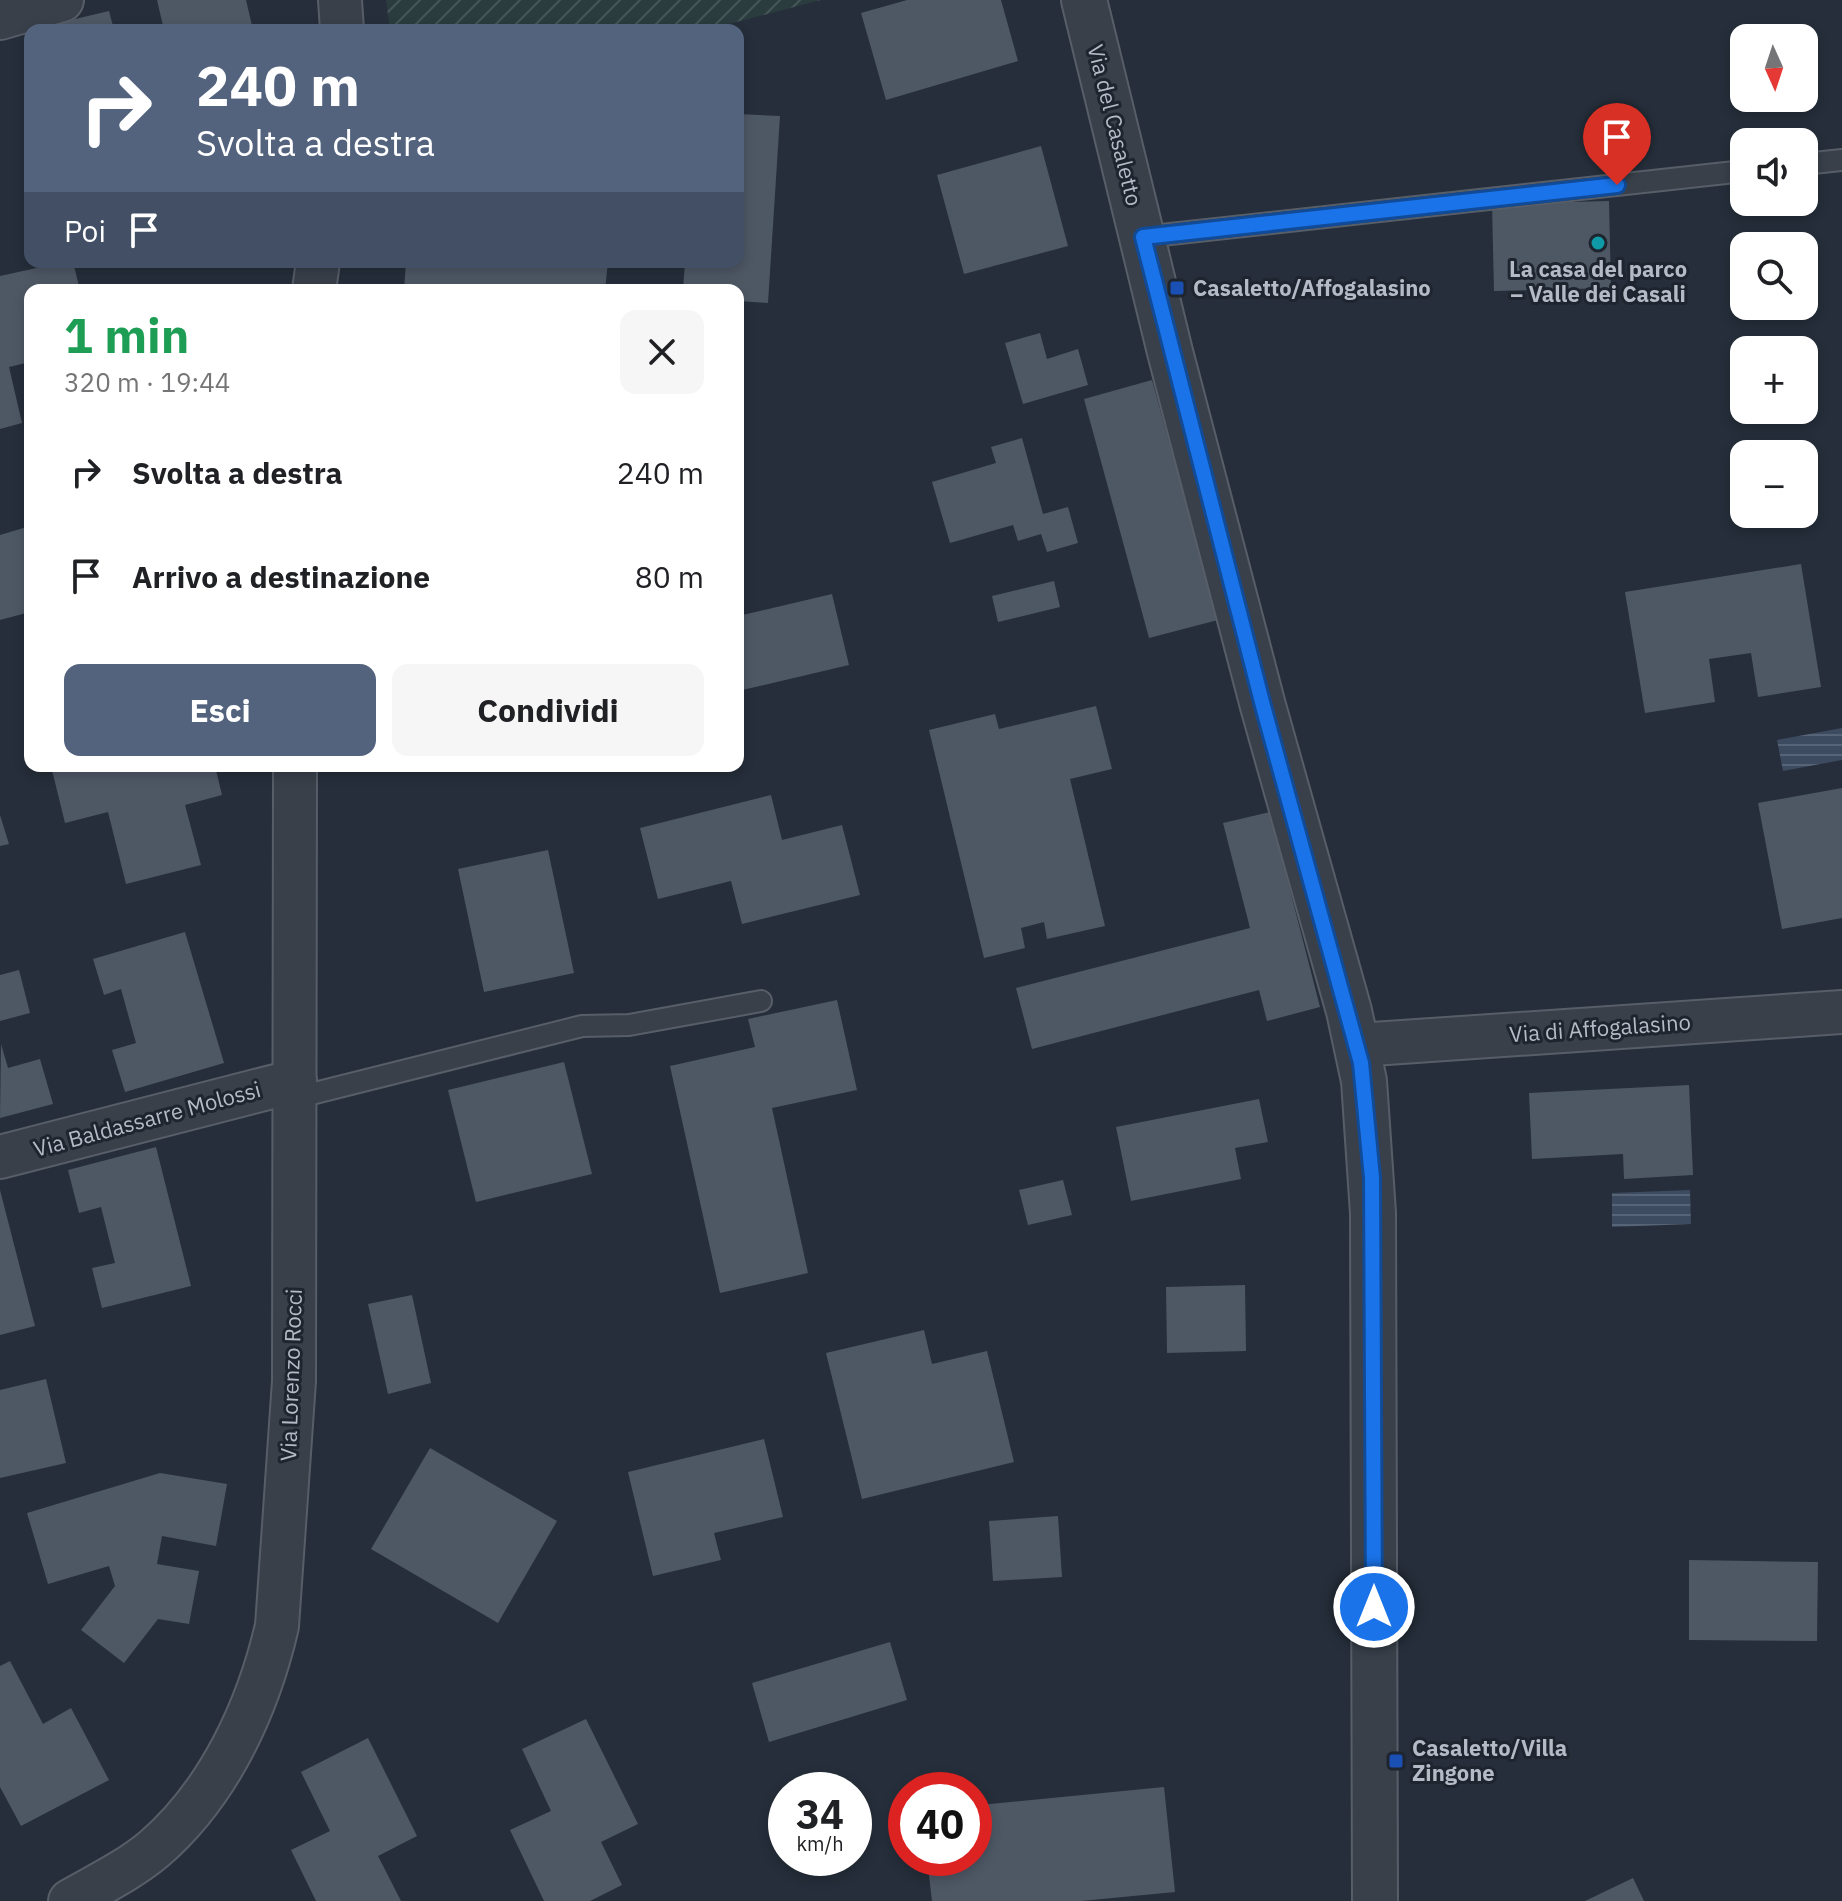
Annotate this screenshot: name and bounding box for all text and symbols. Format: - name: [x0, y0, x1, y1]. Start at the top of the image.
- north arrow: [1730, 24, 1818, 112]
- map controls: [1730, 24, 1818, 528]
- street label: Via del Casaletto: [1081, 41, 1150, 209]
- text: 240 m: [196, 49, 360, 121]
- icon: right: [64, 56, 168, 160]
- pin: [1583, 103, 1651, 185]
- icon: arrive: [1595, 115, 1639, 159]
- text: Svolta a destra: [196, 119, 435, 166]
- button: sound: [1730, 128, 1818, 216]
- icon: arrive: [122, 208, 166, 252]
- text: Poi: [64, 211, 106, 250]
- button: search: [1730, 232, 1818, 320]
- marker: La casa del parco – Valle dei Casali: [1589, 234, 1607, 252]
- place label: La casa del parco – Valle dei Casali: [1509, 254, 1687, 308]
- place label: Casaletto/Affogalasino: [1193, 273, 1431, 302]
- marker: Casaletto/Affogalasino: [1168, 279, 1186, 297]
- text: 1 min: [64, 304, 189, 366]
- button: close: [620, 310, 704, 394]
- button: +: [1730, 336, 1818, 424]
- text: 320 m · 19:44: [64, 365, 230, 399]
- button: −: [1730, 440, 1818, 528]
- icon: right: [64, 450, 108, 494]
- text: Svolta a destra: [132, 453, 343, 492]
- text: 240 m: [617, 453, 704, 492]
- icon: arrive: [64, 554, 108, 598]
- text: Arrivo a destinazione: [132, 557, 430, 596]
- text: 80 m: [635, 557, 704, 596]
- button: Esci: [64, 664, 376, 756]
- button: Condividi: [392, 664, 704, 756]
- street label: Via di Affogalasino: [1508, 1007, 1692, 1048]
- street label: Via Baldassarre Molossi: [30, 1074, 264, 1163]
- street label: Via Lorenzo Rocci: [273, 1288, 308, 1462]
- position arrow: [1332, 1565, 1416, 1649]
- place label: Casaletto/Villa Zingone: [1412, 1733, 1567, 1787]
- marker: Casaletto/Villa Zingone: [1387, 1752, 1405, 1770]
- speed limit sign: 40: [888, 1772, 992, 1876]
- text: 34: [796, 1788, 844, 1840]
- text: km/h: [796, 1830, 844, 1857]

